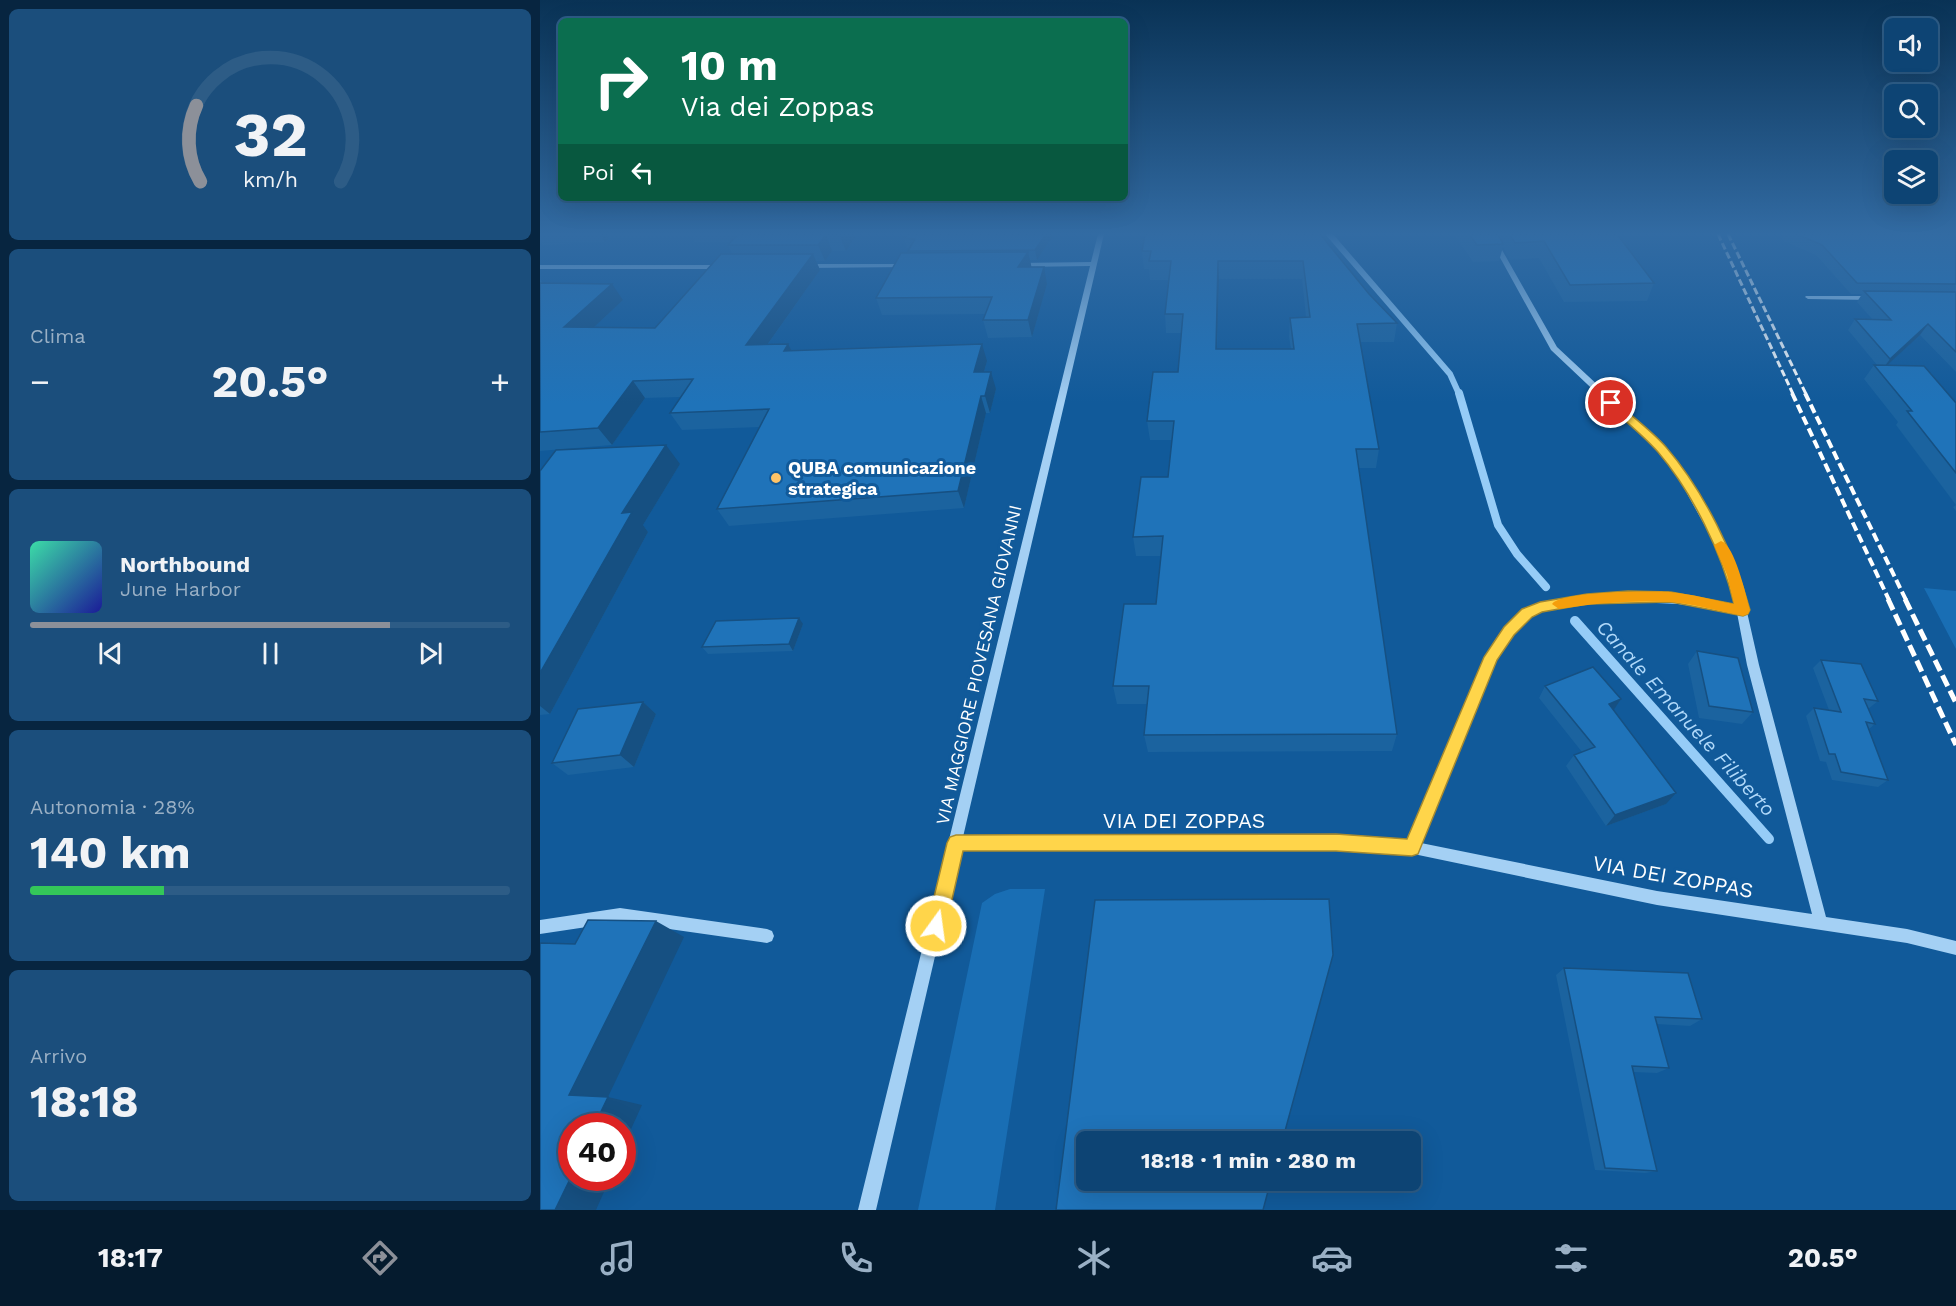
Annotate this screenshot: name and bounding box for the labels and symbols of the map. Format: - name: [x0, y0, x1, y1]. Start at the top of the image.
- pin: [1585, 377, 1636, 428]
- place label: QUBA comunicazione strategica: [788, 457, 976, 499]
- marker: QUBA comunicazione strategica: [769, 471, 783, 485]
- street label: VIA MAGGIORE PIOVESANA GIOVANNI: [931, 503, 1026, 827]
- water label: Canale Emanuele Filiberto: [1592, 615, 1780, 821]
- street label: VIA DEI ZOPPAS: [1103, 808, 1265, 833]
- street label: VIA DEI ZOPPAS: [1591, 850, 1755, 903]
- position arrow: [904, 894, 968, 958]
- speed limit sign: 40: [558, 1113, 636, 1191]

